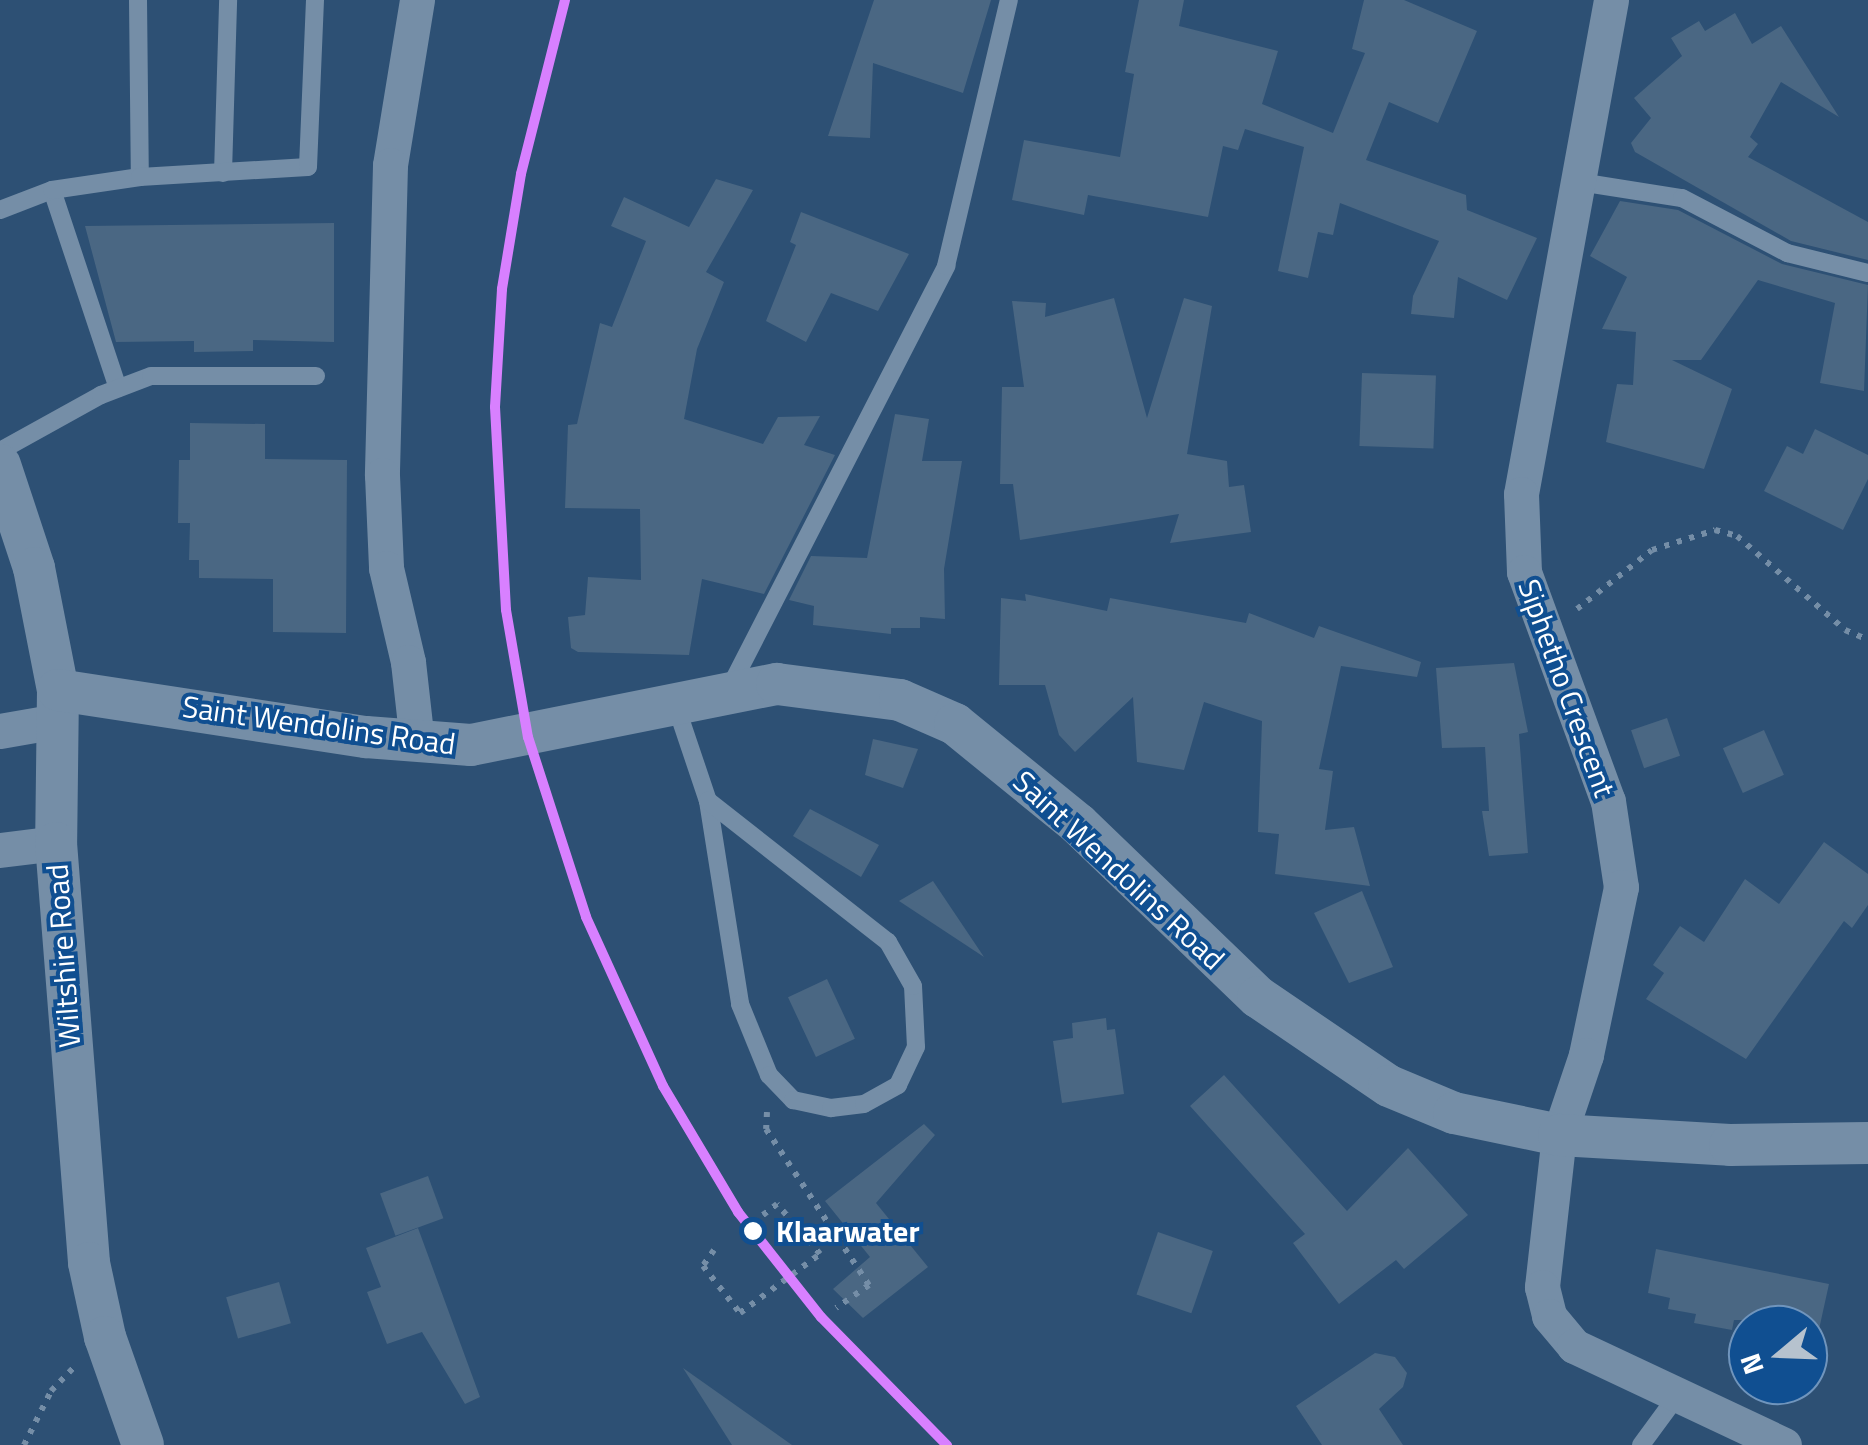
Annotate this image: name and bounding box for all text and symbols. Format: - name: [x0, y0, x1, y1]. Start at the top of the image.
- street label: Siphetho Crescent: [1511, 574, 1623, 802]
- street label: Saint Wendolins Road: [180, 688, 458, 762]
- street label: Saint Wendolins Road: [1006, 763, 1232, 977]
- street label: Wiltshire Road: [39, 863, 87, 1049]
- place label: Klaarwater: [776, 1213, 920, 1249]
- marker: Klaarwater: [740, 1218, 766, 1244]
- north arrow: [1728, 1305, 1828, 1405]
- text: N: [1728, 1348, 1775, 1380]

